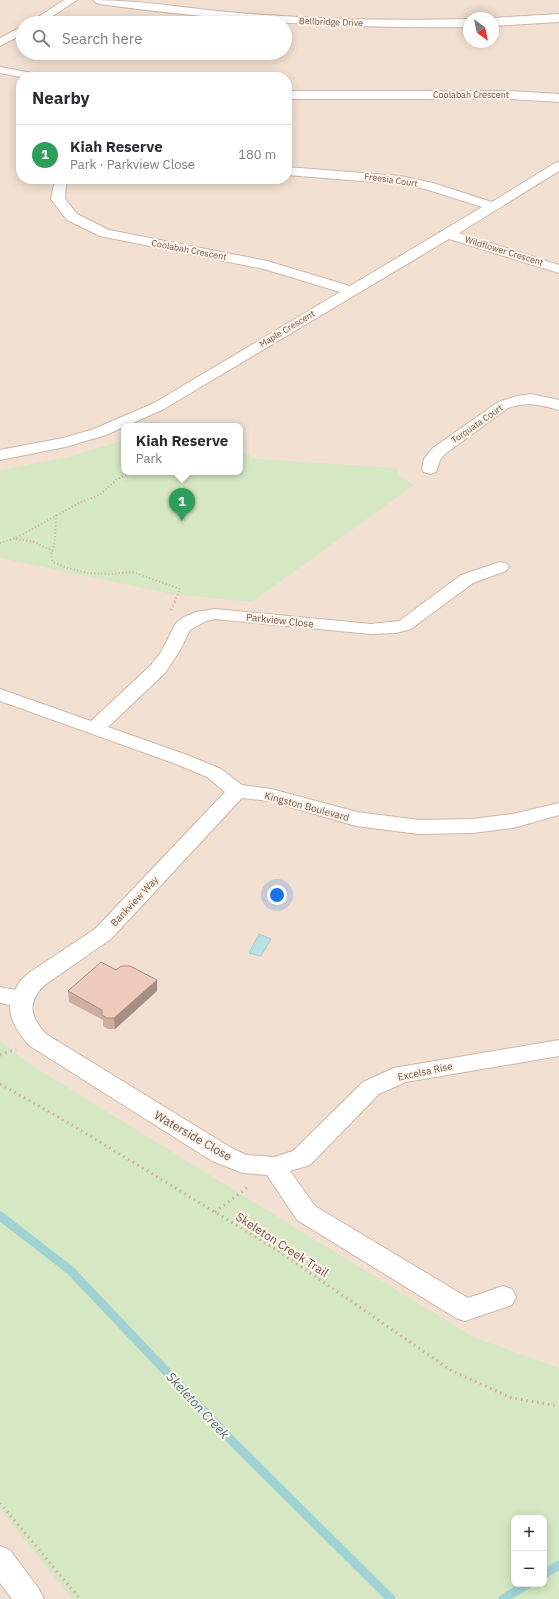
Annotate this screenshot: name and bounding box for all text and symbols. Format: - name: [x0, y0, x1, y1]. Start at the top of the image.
- north arrow: [463, 12, 499, 48]
- street label: Bellbridge Drive: [299, 15, 363, 28]
- search box: [16, 16, 292, 60]
- icon: search: [30, 27, 52, 49]
- text: Search here: [62, 29, 142, 48]
- text: Nearby: [32, 87, 90, 109]
- street label: Coolabah Crescent: [433, 89, 509, 100]
- text: Kiah Reserve: [70, 137, 163, 156]
- text: 1: [41, 146, 49, 163]
- text: 180 m: [238, 146, 276, 163]
- text: Park · Parkview Close: [70, 156, 195, 173]
- street label: Freesia Court: [364, 170, 418, 189]
- street label: Wildflower Crescent: [464, 233, 545, 268]
- street label: Coolabah Crescent: [151, 237, 227, 262]
- street label: Maple Crescent: [257, 308, 316, 349]
- street label: Torquata Court: [449, 402, 505, 445]
- popup: [121, 423, 243, 475]
- text: Kiah Reserve: [136, 431, 228, 450]
- text: Park: [136, 450, 162, 467]
- pin: 1: [169, 488, 195, 521]
- street label: Parkview Close: [246, 610, 315, 631]
- street label: Kingston Boulevard: [263, 789, 351, 824]
- street label: Bankview Way: [108, 873, 161, 929]
- your location: [267, 885, 287, 905]
- street label: Excelsa Rise: [396, 1059, 454, 1084]
- street label: Waterside Close: [152, 1107, 235, 1164]
- street label: Skeleton Creek Trail: [233, 1209, 331, 1280]
- water label: Skeleton Creek: [162, 1369, 233, 1442]
- map controls: [511, 1515, 547, 1587]
- button: +: [511, 1515, 547, 1551]
- button: −: [511, 1551, 547, 1587]

